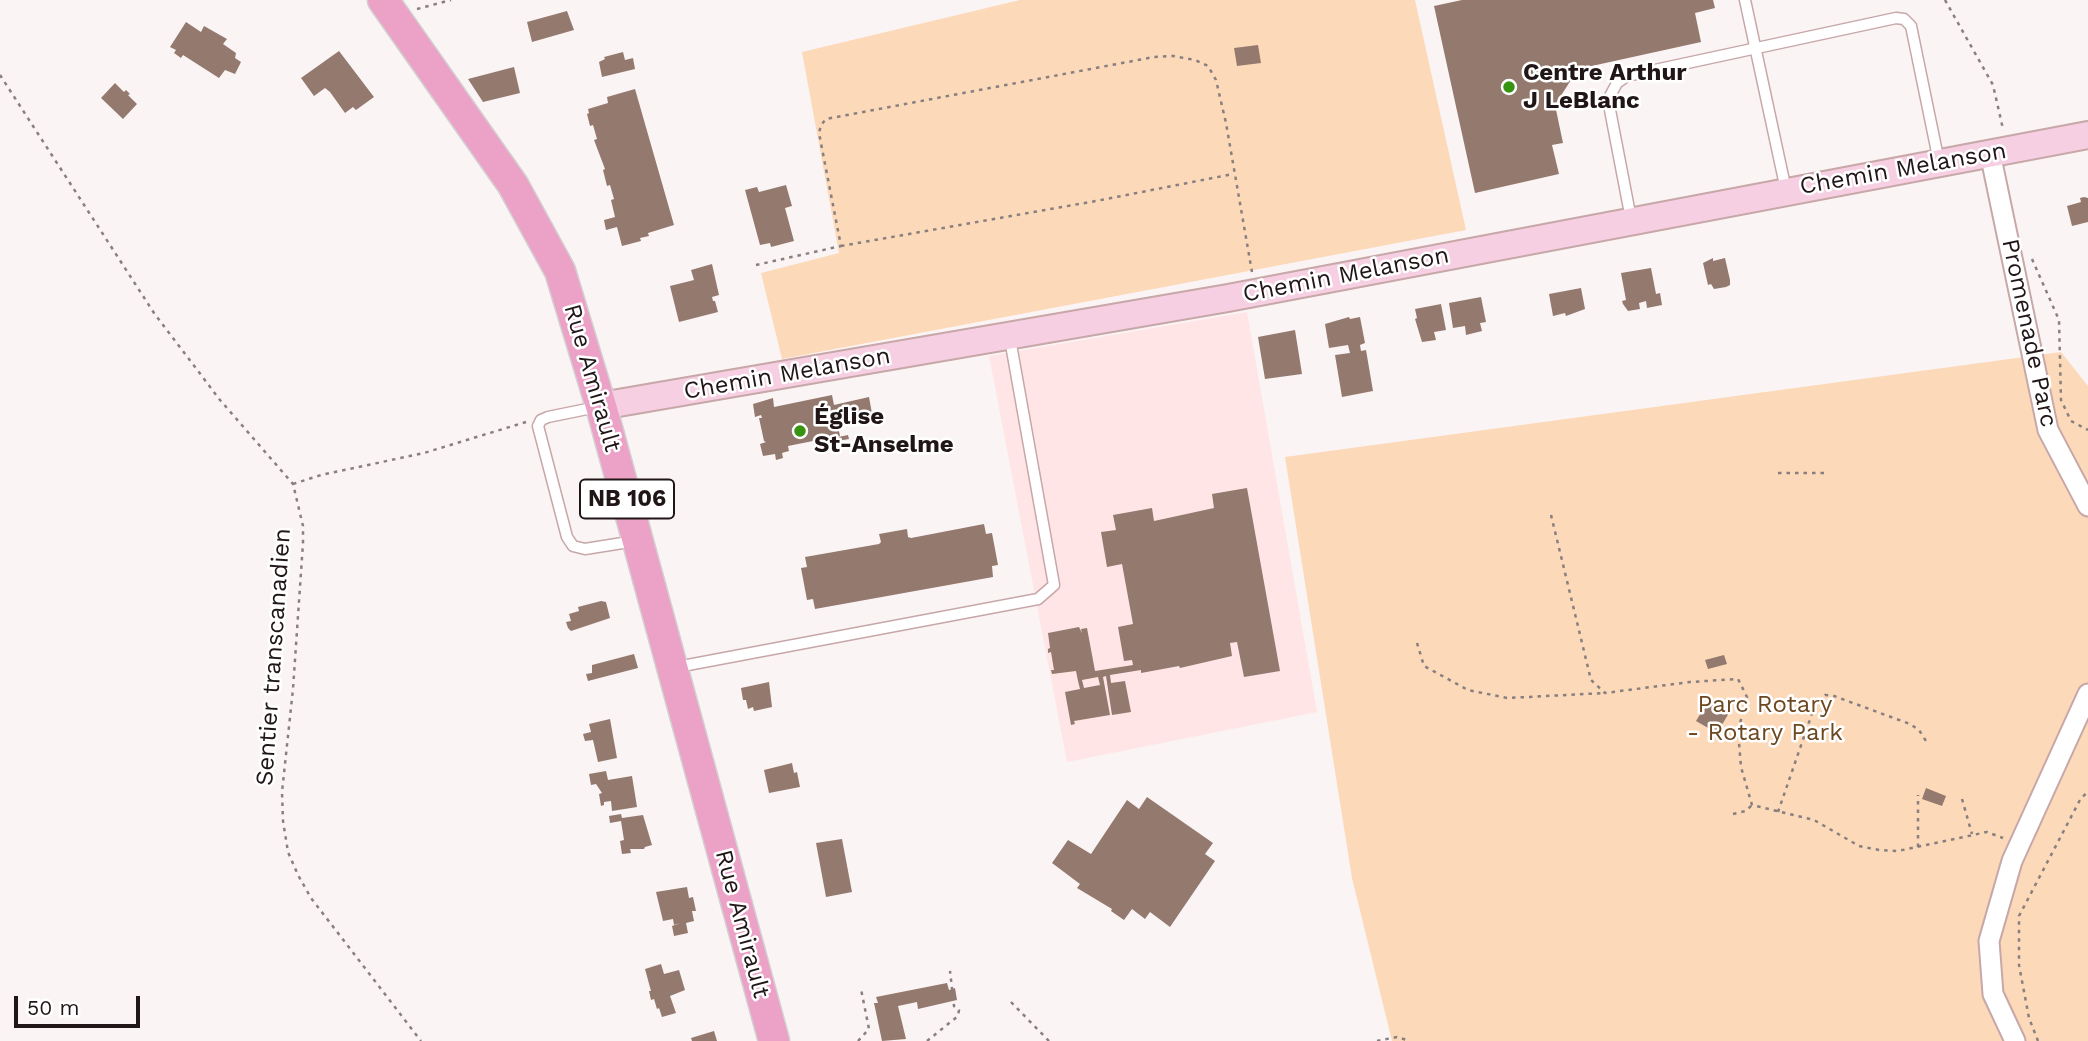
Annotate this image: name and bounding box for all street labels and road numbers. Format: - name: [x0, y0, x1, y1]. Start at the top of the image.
- street label: Chemin Melanson: [1797, 137, 2009, 201]
- street label: Promenade Parc: [1995, 236, 2063, 430]
- street label: Chemin Melanson: [1241, 241, 1451, 309]
- street label: Rue Amirault: [557, 301, 627, 455]
- street label: Chemin Melanson: [681, 342, 893, 406]
- road number: NB 106: [580, 480, 674, 519]
- street label: Sentier transcanadien: [251, 527, 297, 787]
- street label: Rue Amirault: [708, 847, 776, 1001]

